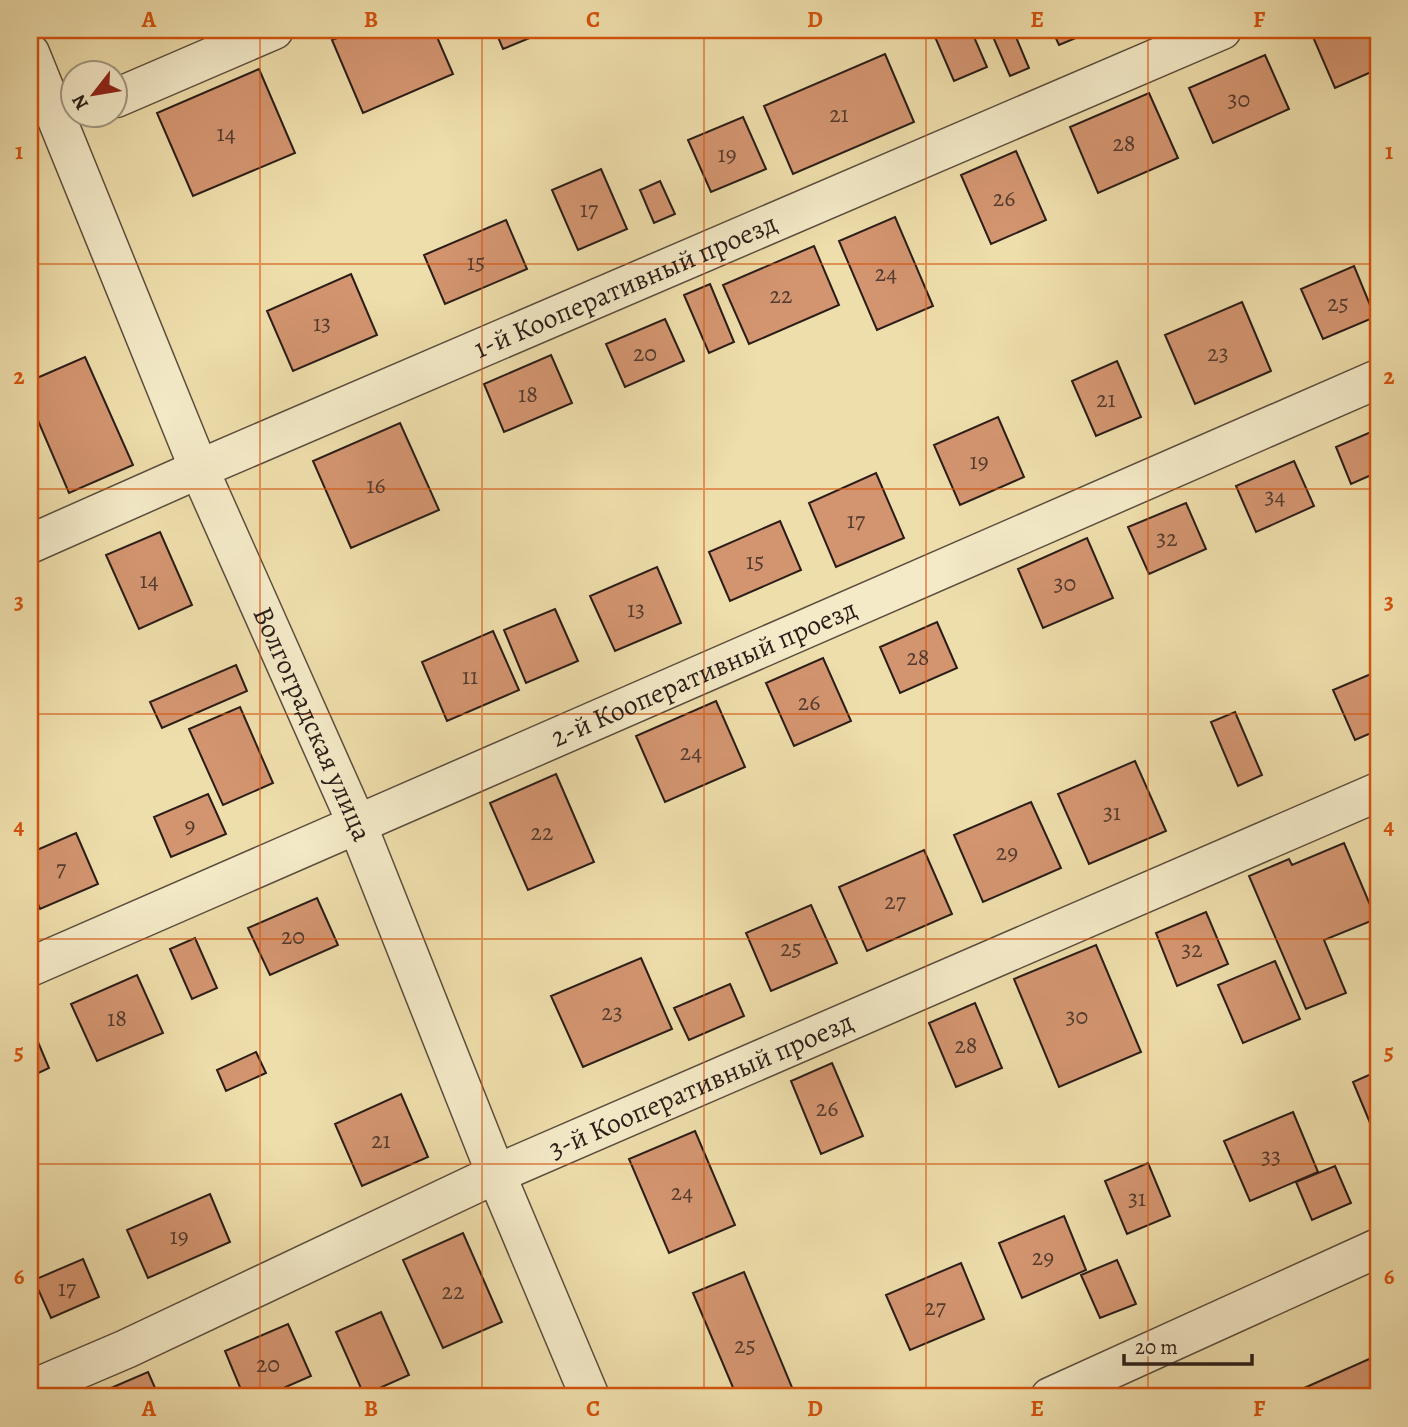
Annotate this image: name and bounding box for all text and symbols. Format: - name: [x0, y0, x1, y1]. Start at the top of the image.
- text: A: [141, 4, 157, 35]
- text: B: [364, 4, 378, 35]
- text: C: [586, 4, 600, 35]
- text: D: [807, 4, 823, 35]
- text: E: [1030, 4, 1044, 35]
- text: F: [1253, 4, 1266, 35]
- north arrow: [60, 60, 130, 130]
- house number: 30: [1228, 83, 1250, 115]
- text: N: [65, 89, 95, 115]
- house number: 21: [829, 98, 849, 130]
- house number: 14: [216, 117, 236, 149]
- house number: 28: [1112, 127, 1136, 159]
- text: 1: [15, 136, 23, 167]
- text: 1: [1385, 136, 1393, 167]
- house number: 19: [717, 138, 737, 170]
- house number: 26: [993, 182, 1015, 214]
- house number: 17: [580, 193, 599, 225]
- street label: 1-й Кооперативный проезд: [468, 204, 783, 368]
- house number: 15: [467, 246, 485, 278]
- house number: 24: [875, 257, 897, 289]
- house number: 22: [770, 279, 792, 311]
- house number: 25: [1327, 287, 1349, 319]
- house number: 13: [313, 307, 331, 339]
- house number: 20: [633, 337, 657, 369]
- house number: 23: [1207, 337, 1229, 369]
- text: 2: [13, 361, 25, 392]
- text: 2: [1383, 361, 1395, 392]
- house number: 18: [518, 378, 538, 410]
- house number: 21: [1096, 383, 1116, 415]
- house number: 19: [969, 445, 989, 477]
- house number: 16: [366, 469, 386, 501]
- house number: 34: [1265, 480, 1286, 512]
- house number: 17: [847, 504, 866, 536]
- house number: 32: [1156, 522, 1178, 554]
- house number: 15: [746, 545, 764, 577]
- house number: 14: [139, 564, 159, 596]
- house number: 30: [1054, 567, 1076, 599]
- text: 3: [14, 586, 24, 617]
- text: 3: [1384, 586, 1394, 617]
- street label: 2-й Кооперативный проезд: [545, 590, 863, 757]
- house number: 13: [627, 593, 645, 625]
- street label: Волгоградская улица: [244, 601, 381, 847]
- house number: 28: [906, 641, 930, 673]
- house number: 11: [462, 660, 478, 692]
- house number: 26: [798, 686, 820, 718]
- house number: 24: [680, 736, 702, 768]
- house number: 31: [1103, 796, 1121, 828]
- house number: 9: [185, 809, 195, 841]
- text: 4: [14, 811, 25, 842]
- text: 4: [1384, 811, 1395, 842]
- house number: 22: [531, 816, 553, 848]
- house number: 29: [996, 836, 1018, 868]
- house number: 7: [56, 852, 67, 884]
- house number: 27: [884, 885, 907, 917]
- house number: 20: [281, 920, 305, 952]
- house number: 25: [780, 932, 802, 964]
- house number: 32: [1181, 933, 1203, 965]
- house number: 23: [601, 996, 623, 1028]
- house number: 30: [1066, 1000, 1088, 1032]
- house number: 18: [107, 1002, 127, 1034]
- street label: 3-й Кооперативный проезд: [543, 1003, 859, 1168]
- house number: 28: [954, 1029, 978, 1061]
- text: 5: [14, 1036, 24, 1067]
- text: 5: [1384, 1036, 1394, 1067]
- house number: 26: [816, 1092, 838, 1124]
- house number: 21: [371, 1124, 391, 1156]
- house number: 33: [1261, 1140, 1281, 1172]
- house number: 24: [671, 1176, 693, 1208]
- house number: 31: [1128, 1182, 1146, 1214]
- house number: 19: [169, 1220, 189, 1252]
- house number: 29: [1032, 1241, 1054, 1273]
- text: 6: [14, 1261, 25, 1292]
- text: 6: [1384, 1261, 1395, 1292]
- house number: 17: [58, 1272, 77, 1304]
- house number: 22: [442, 1275, 464, 1307]
- house number: 27: [924, 1291, 947, 1323]
- scale bar: [1124, 1322, 1252, 1366]
- house number: 25: [734, 1329, 756, 1361]
- text: 20 m: [1135, 1333, 1178, 1361]
- house number: 20: [256, 1348, 280, 1380]
- text: A: [141, 1393, 157, 1424]
- text: B: [364, 1393, 378, 1424]
- text: C: [586, 1393, 600, 1424]
- text: D: [807, 1393, 823, 1424]
- text: E: [1030, 1393, 1044, 1424]
- text: F: [1253, 1393, 1266, 1424]

